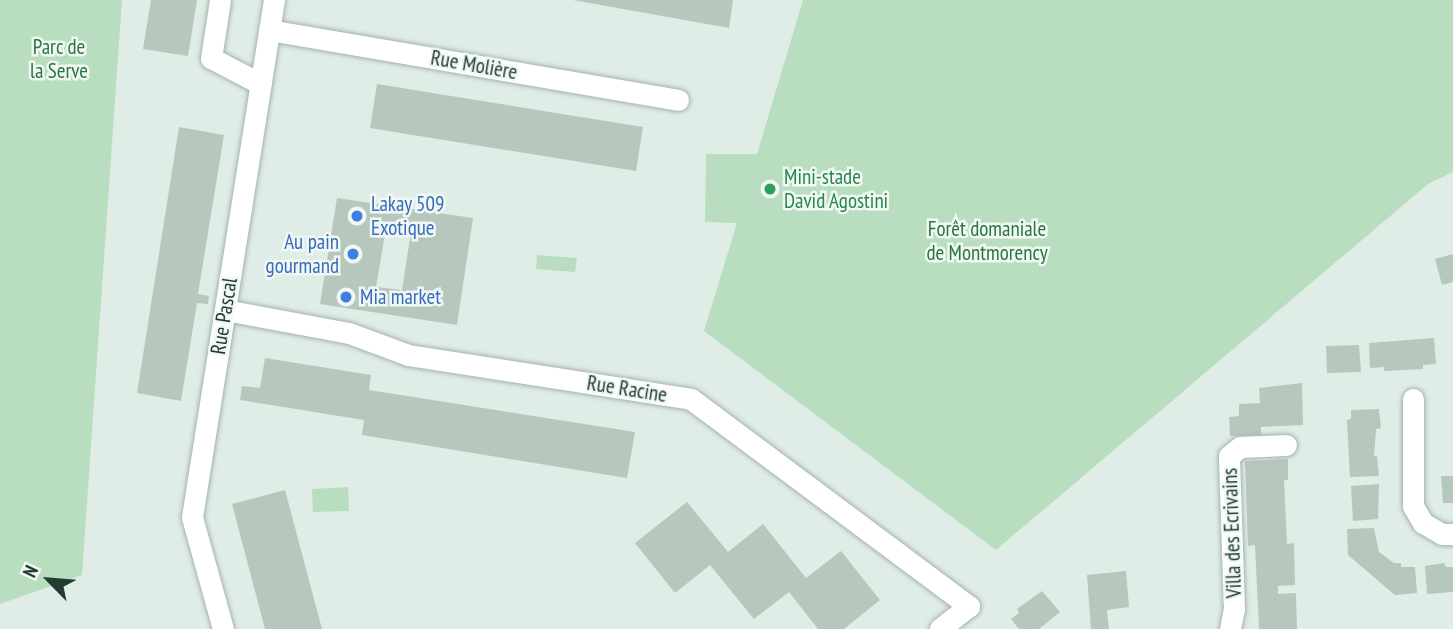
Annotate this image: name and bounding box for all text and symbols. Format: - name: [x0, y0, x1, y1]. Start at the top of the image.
- park label: Parc de la Serve: [30, 34, 88, 84]
- street label: Rue Molière: [429, 45, 519, 85]
- place label: Mini-stade David Agostini: [784, 164, 889, 214]
- marker: Mini-stade David Agostini: [762, 181, 778, 197]
- place label: Lakay 509 Exotique: [371, 191, 445, 241]
- marker: Lakay 509 Exotique: [349, 208, 365, 224]
- park label: Forêt domaniale de Montmorency: [926, 216, 1048, 266]
- place label: Au pain gourmand: [266, 229, 339, 279]
- marker: Au pain gourmand: [345, 246, 361, 262]
- street label: Rue Pascal: [205, 276, 243, 356]
- place label: Mia market: [360, 284, 441, 310]
- marker: Mia market: [338, 289, 354, 305]
- street label: Rue Racine: [585, 370, 669, 408]
- street label: Villa des Ecrivains: [1217, 467, 1247, 599]
- north arrow: [14, 545, 84, 615]
- text: N: [17, 561, 43, 581]

